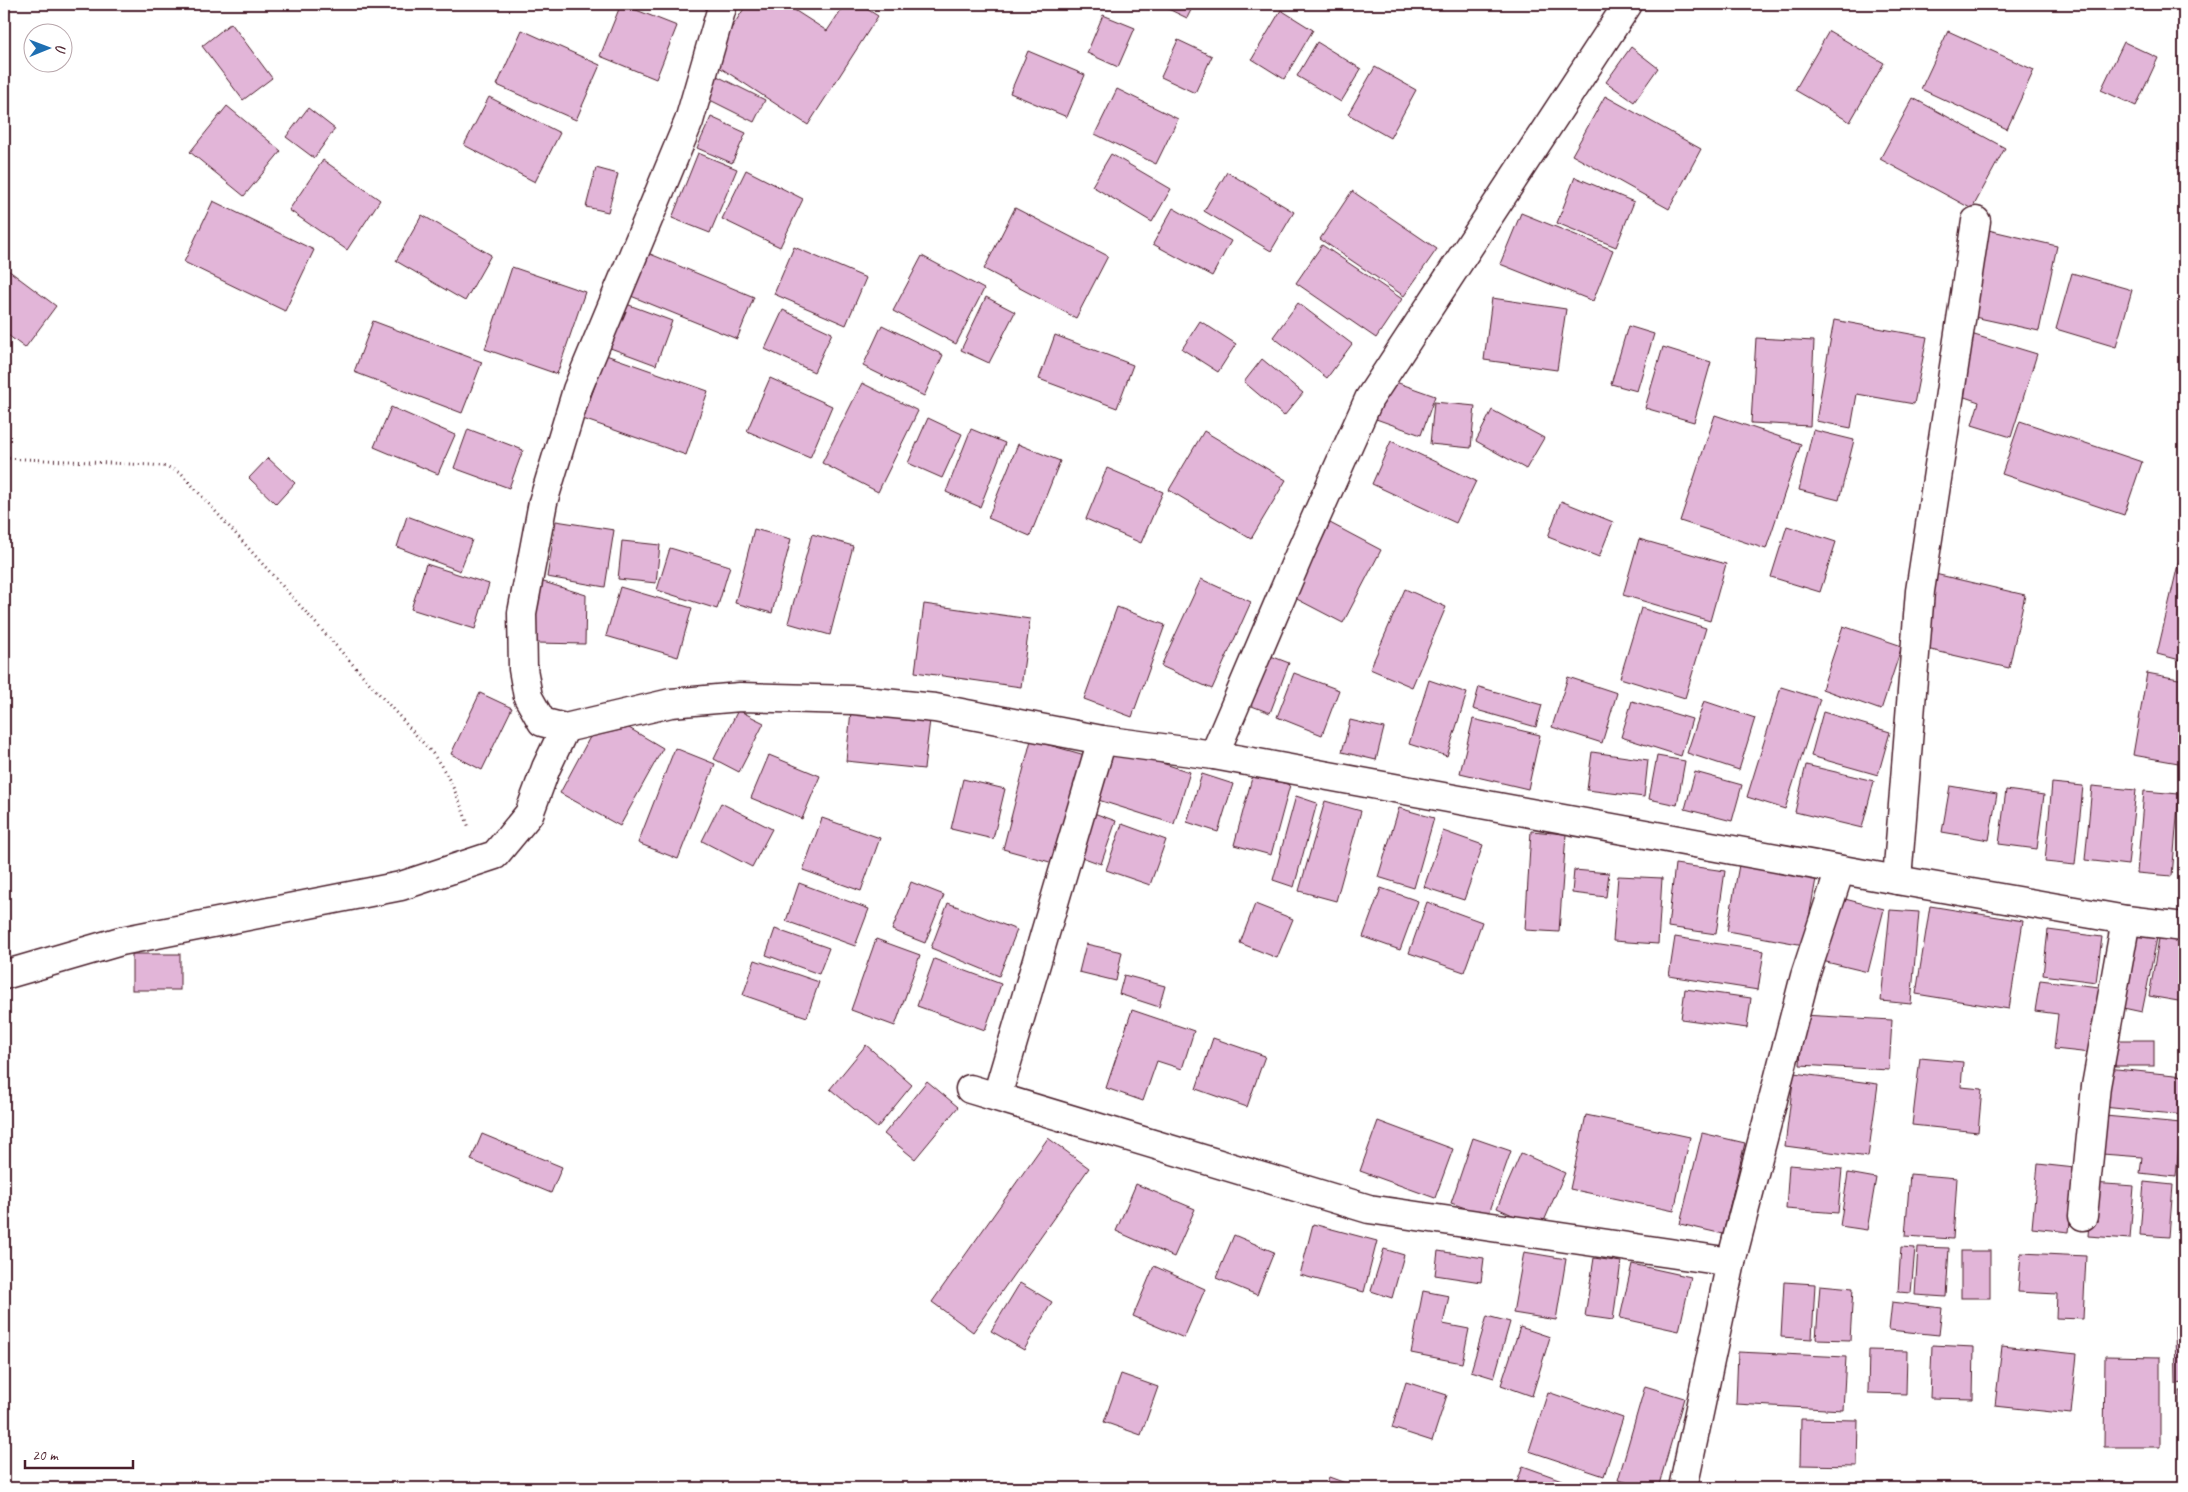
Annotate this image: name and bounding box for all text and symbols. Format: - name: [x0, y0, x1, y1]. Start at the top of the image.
- north arrow: [22, 22, 72, 72]
- text: U: [52, 44, 69, 55]
- scale bar: [25, 1437, 132, 1469]
- text: 20 m: [32, 1446, 59, 1465]

